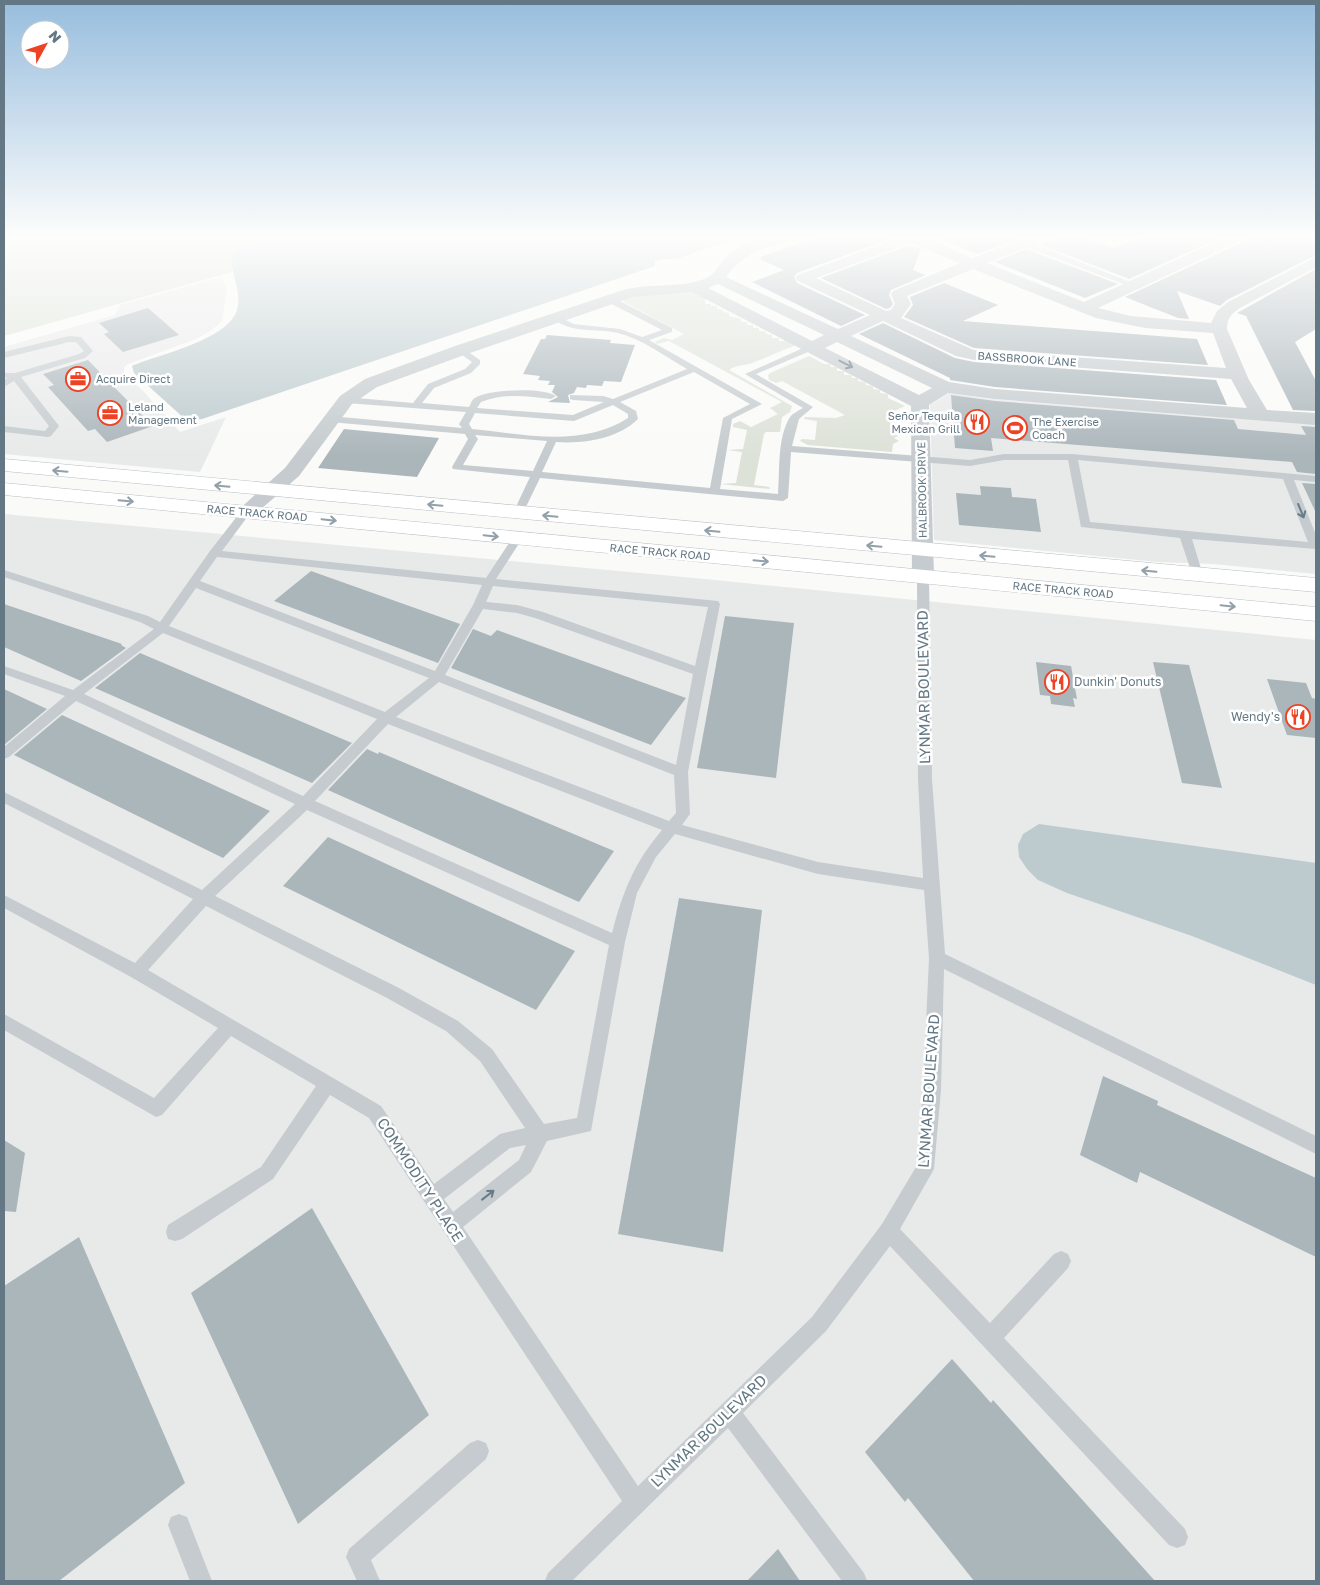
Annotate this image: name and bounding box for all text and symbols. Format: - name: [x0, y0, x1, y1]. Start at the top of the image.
- north arrow: [20, 20, 70, 70]
- text: N: [45, 27, 65, 46]
- street label: BASSBROOK LANE: [977, 349, 1077, 368]
- one-way arrow: [839, 360, 854, 370]
- office icon: Acquire Direct: [65, 366, 91, 392]
- place label: Acquire Direct: [96, 372, 171, 385]
- office icon: Leland Management: [97, 400, 123, 426]
- place label: Leland Management: [128, 400, 197, 426]
- place label: Señor Tequila Mexican Grill: [888, 409, 960, 435]
- restaurant icon: Señor Tequila Mexican Grill: [964, 409, 990, 435]
- sports icon: The Exercise Coach: [1002, 415, 1028, 441]
- place label: The Exercise Coach: [1032, 415, 1099, 441]
- street label: HALBROOK DRIVE: [914, 442, 929, 538]
- one-way arrow: [52, 466, 68, 476]
- one-way arrow: [214, 481, 230, 491]
- one-way arrow: [117, 496, 133, 506]
- one-way arrow: [427, 500, 443, 510]
- street label: RACE TRACK ROAD: [206, 502, 308, 523]
- one-way arrow: [1297, 503, 1306, 518]
- one-way arrow: [543, 511, 559, 521]
- one-way arrow: [321, 516, 337, 525]
- one-way arrow: [705, 526, 721, 536]
- one-way arrow: [483, 531, 499, 541]
- street label: RACE TRACK ROAD: [609, 541, 711, 562]
- one-way arrow: [866, 541, 882, 551]
- one-way arrow: [979, 552, 995, 561]
- one-way arrow: [752, 557, 768, 566]
- one-way arrow: [1141, 566, 1157, 576]
- street label: RACE TRACK ROAD: [1012, 579, 1114, 600]
- one-way arrow: [1220, 601, 1236, 611]
- street label: LYNMAR BOULEVARD: [913, 610, 933, 764]
- restaurant icon: Dunkin' Donuts: [1044, 669, 1070, 695]
- place label: Dunkin' Donuts: [1074, 674, 1161, 689]
- restaurant icon: Wendy's: [1285, 704, 1311, 730]
- place label: Wendy's: [1231, 709, 1280, 724]
- street label: LYNMAR BOULEVARD: [914, 1013, 942, 1168]
- street label: COMMODITY PLACE: [374, 1114, 468, 1245]
- one-way arrow: [481, 1190, 494, 1201]
- street label: LYNMAR BOULEVARD: [647, 1370, 770, 1490]

